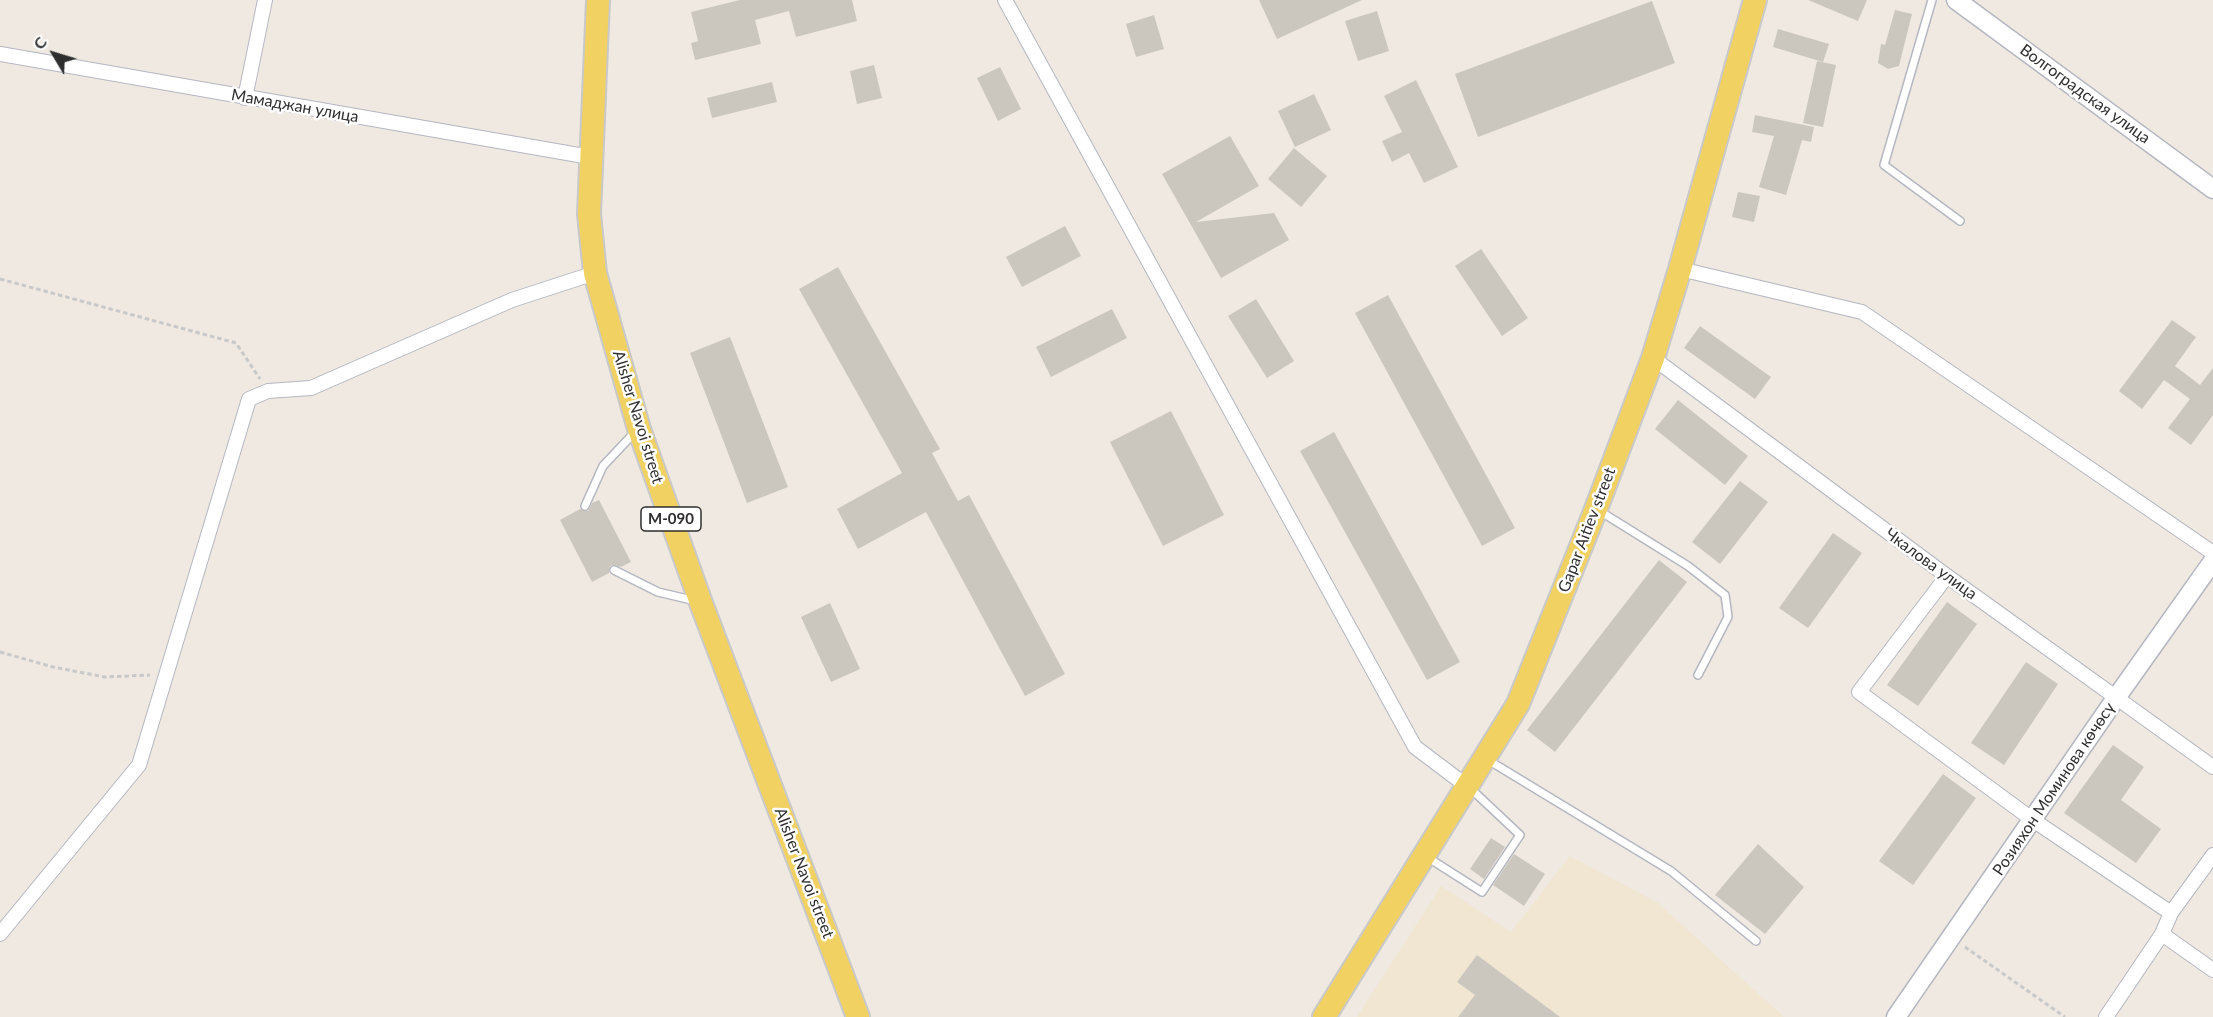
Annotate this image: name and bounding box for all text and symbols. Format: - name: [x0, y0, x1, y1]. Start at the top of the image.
- north arrow: [24, 24, 84, 84]
- text: С: [29, 33, 50, 53]
- street label: Волгоградская улица: [2016, 40, 2154, 148]
- street label: Мамаджан улица: [230, 85, 360, 127]
- street label: Alisher Navoi street: [609, 348, 667, 486]
- street label: Gapar Aitiev street: [1554, 465, 1620, 595]
- road number: М-090: [641, 507, 701, 531]
- street label: Чкалова улица: [1881, 524, 1981, 604]
- street label: Розияхон Моминова көчөсү: [1989, 699, 2119, 879]
- street label: Alisher Navoi street: [770, 805, 838, 941]

